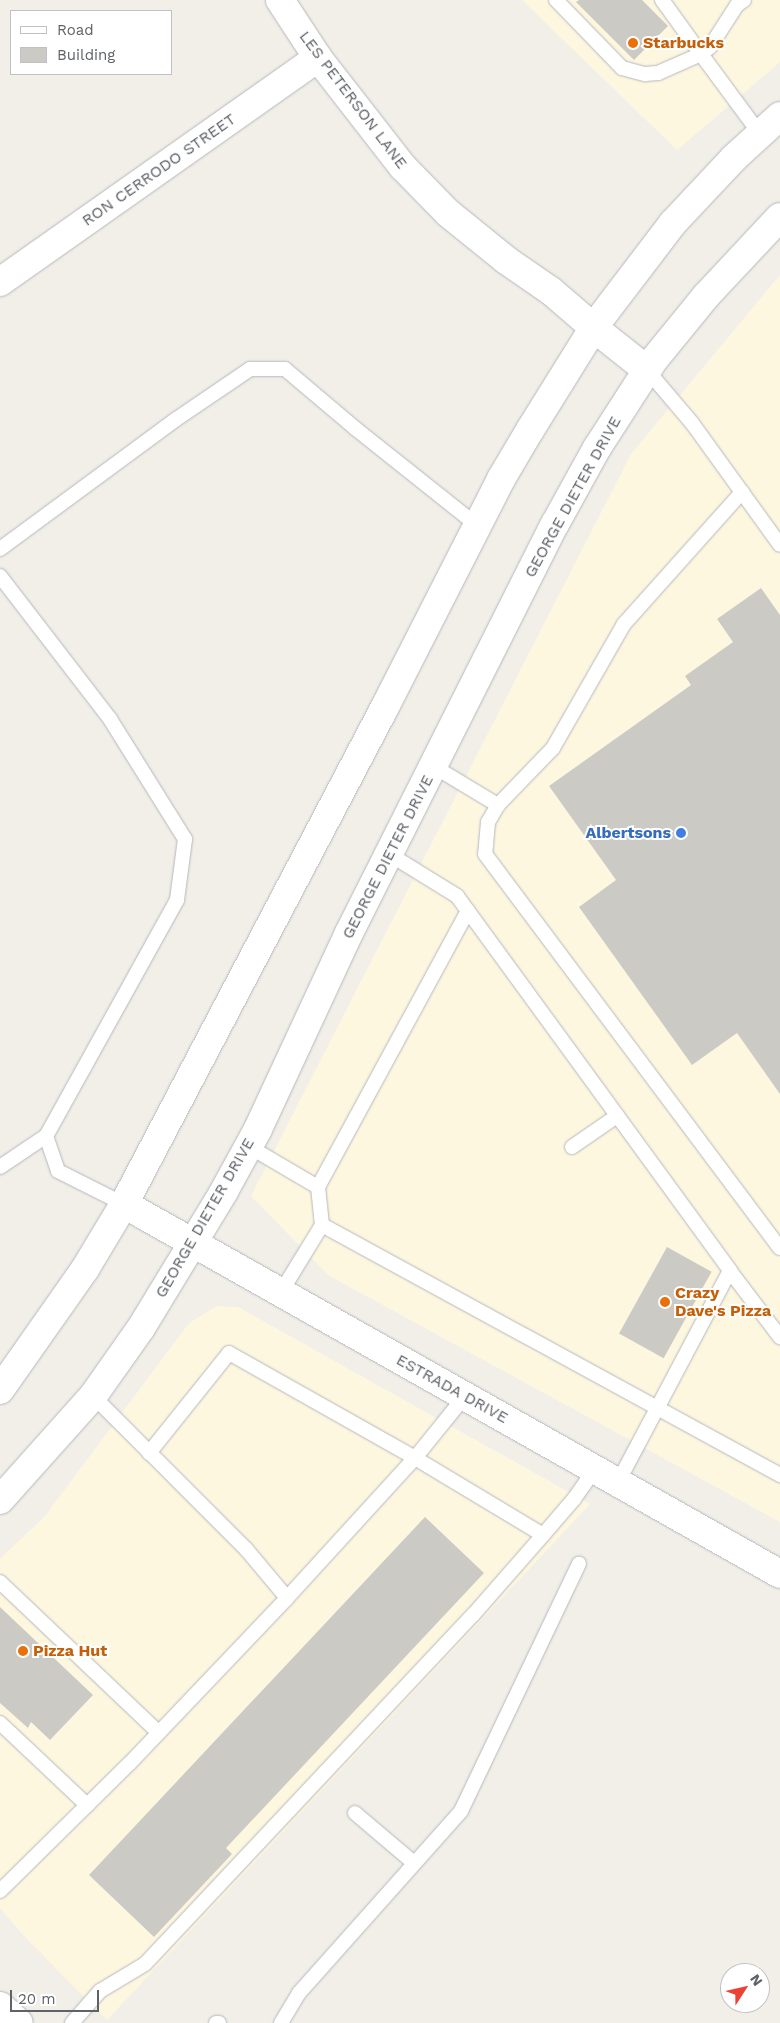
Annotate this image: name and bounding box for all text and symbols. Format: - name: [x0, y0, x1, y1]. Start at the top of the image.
- legend: [10, 10, 172, 75]
- text: Road: [57, 21, 94, 39]
- street label: LES PETERSON LANE: [295, 27, 411, 173]
- place label: Starbucks: [643, 33, 724, 53]
- marker: Starbucks: [627, 37, 639, 49]
- text: Building: [57, 46, 115, 64]
- street label: RON CERRODO STREET: [78, 110, 240, 230]
- street label: GEORGE DIETER DRIVE: [521, 413, 625, 581]
- street label: GEORGE DIETER DRIVE: [338, 772, 438, 942]
- place label: Albertsons: [585, 823, 671, 843]
- marker: Albertsons: [675, 827, 687, 839]
- street label: GEORGE DIETER DRIVE: [151, 1135, 259, 1301]
- place label: Crazy Dave's Pizza: [675, 1283, 771, 1321]
- marker: Crazy Dave's Pizza: [659, 1296, 671, 1308]
- street label: ESTRADA DRIVE: [392, 1350, 512, 1428]
- place label: Pizza Hut: [33, 1641, 107, 1661]
- marker: Pizza Hut: [17, 1645, 29, 1657]
- north arrow: [720, 1963, 770, 2013]
- text: N: [747, 1971, 766, 1989]
- scale bar: [12, 1980, 101, 2012]
- text: 20 m: [18, 1990, 56, 2008]

